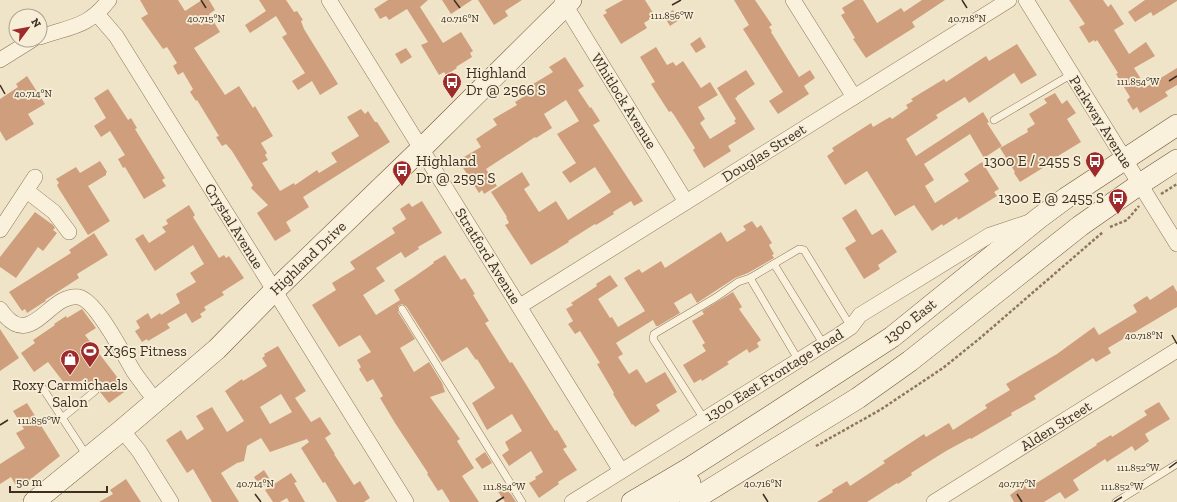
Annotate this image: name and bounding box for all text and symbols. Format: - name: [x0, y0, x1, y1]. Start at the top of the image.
- north arrow: [8, 8, 48, 48]
- text: 111.856°W: [651, 10, 694, 22]
- text: 40.715°N: [187, 13, 225, 25]
- text: 40.716°N: [441, 13, 480, 25]
- text: 40.718°N: [948, 13, 987, 25]
- text: N: [28, 16, 44, 30]
- street label: Whitlock Avenue: [587, 50, 661, 152]
- place label: Highland Dr @ 2566 S: [466, 64, 546, 99]
- bus stop icon: Highland Dr @ 2566 S: [441, 71, 463, 99]
- street label: Parkway Avenue: [1065, 72, 1137, 172]
- text: 111.854°W: [1117, 76, 1160, 88]
- text: 40.714°N: [14, 88, 52, 100]
- street label: Douglas Street: [719, 120, 810, 186]
- bus stop icon: 1300 E / 2455 S: [1084, 150, 1106, 178]
- place label: Highland Dr @ 2595 S: [416, 152, 496, 187]
- place label: 1300 E / 2455 S: [984, 152, 1081, 170]
- bus stop icon: Highland Dr @ 2595 S: [391, 159, 413, 187]
- street label: Crystal Avenue: [201, 180, 267, 272]
- bus stop icon: 1300 E @ 2455 S: [1107, 187, 1129, 215]
- place label: 1300 E @ 2455 S: [998, 189, 1104, 207]
- street label: Stratford Avenue: [451, 205, 525, 307]
- street label: Highland Drive: [266, 217, 350, 299]
- street label: 1300 East: [880, 295, 940, 347]
- street label: 1300 East Frontage Road: [701, 325, 847, 425]
- text: 40.718°N: [1125, 330, 1164, 342]
- sports icon: X365 Fitness: [79, 340, 101, 368]
- place label: X365 Fitness: [104, 342, 187, 360]
- shop icon: Roxy Carmichaels Salon: [59, 348, 81, 376]
- place label: Roxy Carmichaels Salon: [12, 376, 128, 411]
- street label: Alden Street: [1017, 397, 1095, 455]
- text: 111.856°W: [18, 415, 61, 427]
- text: 111.852°W: [1117, 462, 1160, 474]
- scale bar: [10, 468, 107, 494]
- text: 50 m: [16, 475, 43, 489]
- text: 40.714°N: [236, 478, 274, 490]
- text: 40.716°N: [744, 478, 783, 490]
- text: 40.717°N: [998, 478, 1036, 490]
- text: 111.854°W: [483, 481, 526, 493]
- text: 111.852°W: [1101, 481, 1144, 493]

